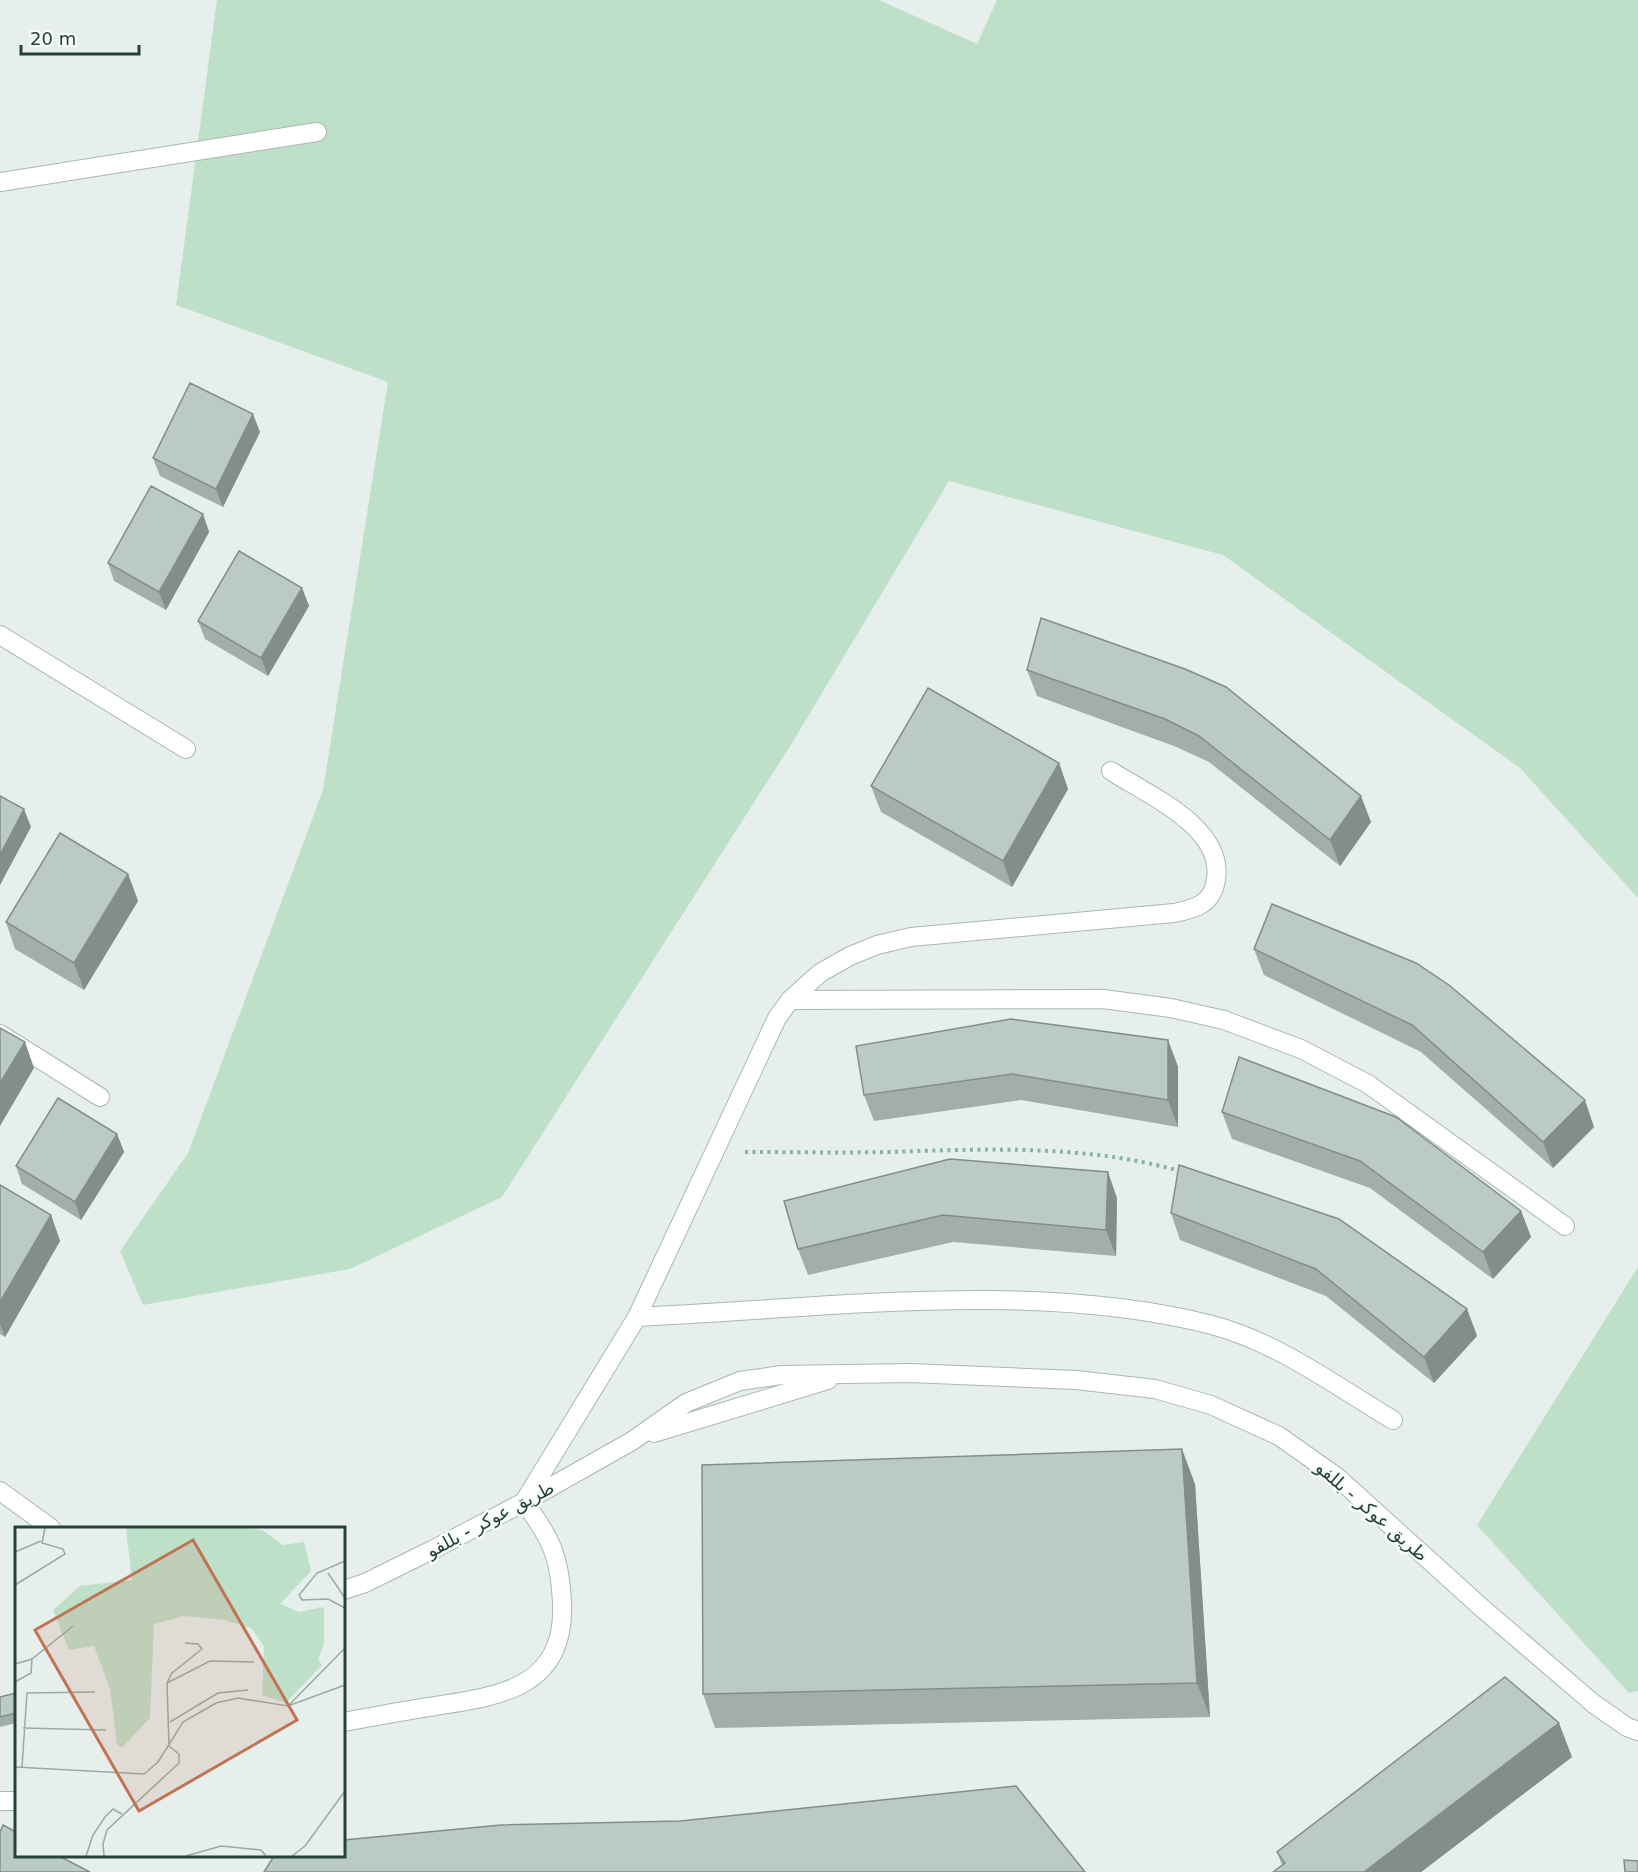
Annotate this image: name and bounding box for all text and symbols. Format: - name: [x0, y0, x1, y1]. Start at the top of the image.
- scale bar: [21, 18, 140, 56]
- text: 20 m: [30, 28, 76, 49]
- street label: طريق عوكر - بللفو: [1310, 1456, 1432, 1566]
- street label: طريق عوكر - بللفو: [422, 1476, 558, 1563]
- inset map: [15, 1527, 345, 1857]

